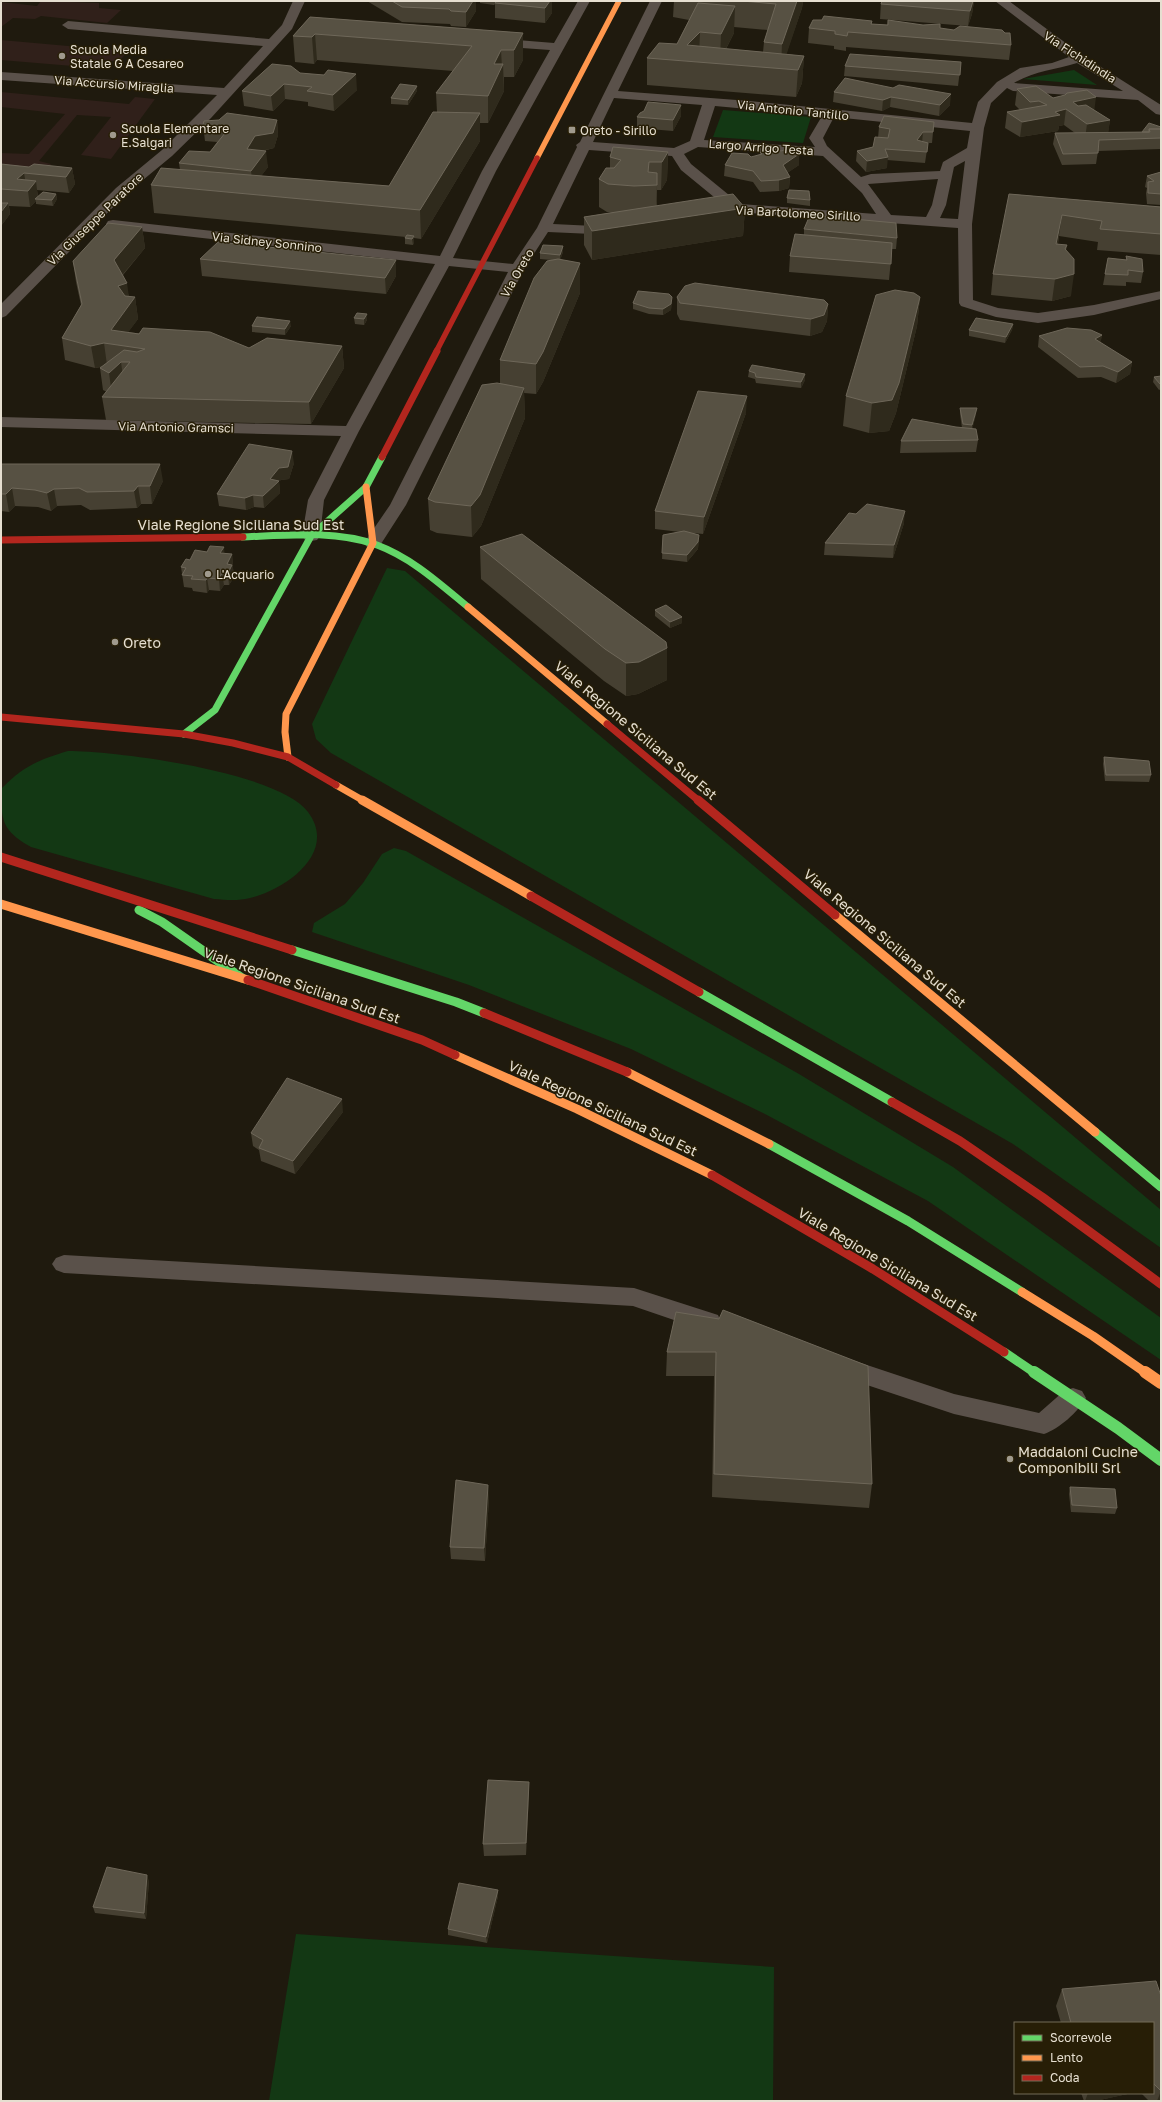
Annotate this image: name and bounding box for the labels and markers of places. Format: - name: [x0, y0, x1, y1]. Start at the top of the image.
- place label: Scuola Media Statale G A Cesareo: [70, 42, 184, 71]
- marker: Scuola Media Statale G A Cesareo: [57, 51, 67, 61]
- place label: Scuola Elementare E.Salgari: [121, 121, 229, 150]
- place label: Oreto - Sirillo: [580, 123, 657, 138]
- marker: Oreto - Sirillo: [567, 125, 577, 135]
- marker: Scuola Elementare E.Salgari: [108, 130, 118, 140]
- place label: L'Acquario: [216, 567, 274, 582]
- marker: L'Acquario: [203, 569, 213, 579]
- place label: Oreto: [123, 634, 161, 651]
- marker: Oreto: [110, 637, 120, 647]
- place label: Maddaloni Cucine Componibili Srl: [1018, 1443, 1138, 1476]
- marker: Maddaloni Cucine Componibili Srl: [1005, 1454, 1015, 1464]

